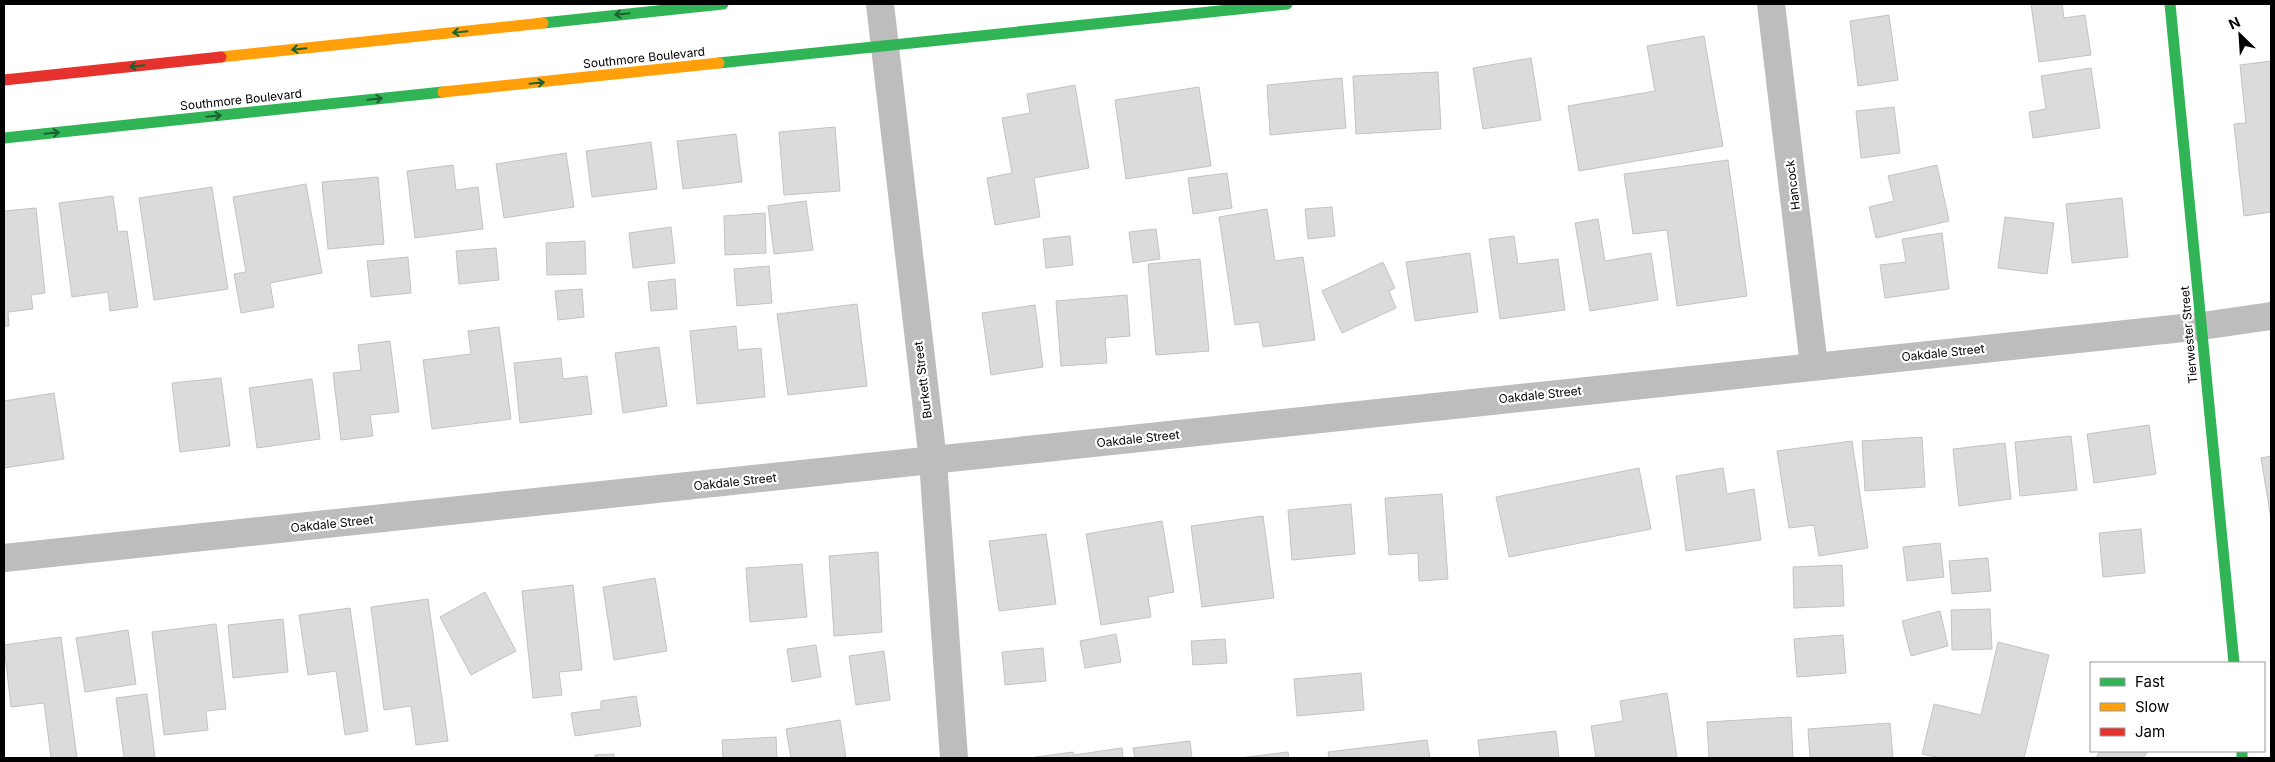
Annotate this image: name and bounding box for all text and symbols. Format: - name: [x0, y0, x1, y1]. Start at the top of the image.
- one-way arrow: [614, 9, 630, 19]
- north arrow: [2215, 10, 2265, 60]
- text: N: [2226, 13, 2243, 33]
- one-way arrow: [453, 27, 469, 36]
- one-way arrow: [291, 44, 307, 54]
- street label: Southmore Boulevard: [582, 44, 706, 71]
- one-way arrow: [130, 61, 146, 71]
- one-way arrow: [529, 78, 545, 88]
- street label: Southmore Boulevard: [179, 86, 303, 113]
- one-way arrow: [367, 95, 383, 104]
- one-way arrow: [206, 111, 222, 121]
- one-way arrow: [44, 128, 60, 138]
- street label: Hancock: [1782, 159, 1803, 211]
- street label: Tierwester Street: [2177, 286, 2200, 384]
- street label: Burkett Street: [910, 340, 935, 420]
- street label: Oakdale Street: [1901, 341, 1985, 364]
- street label: Oakdale Street: [1498, 383, 1582, 406]
- street label: Oakdale Street: [1096, 427, 1180, 450]
- street label: Oakdale Street: [693, 470, 777, 493]
- street label: Oakdale Street: [290, 512, 374, 535]
- legend: [2090, 662, 2265, 752]
- text: Fast: [2135, 672, 2165, 691]
- text: Slow: [2135, 697, 2169, 716]
- text: Jam: [2135, 722, 2165, 741]

